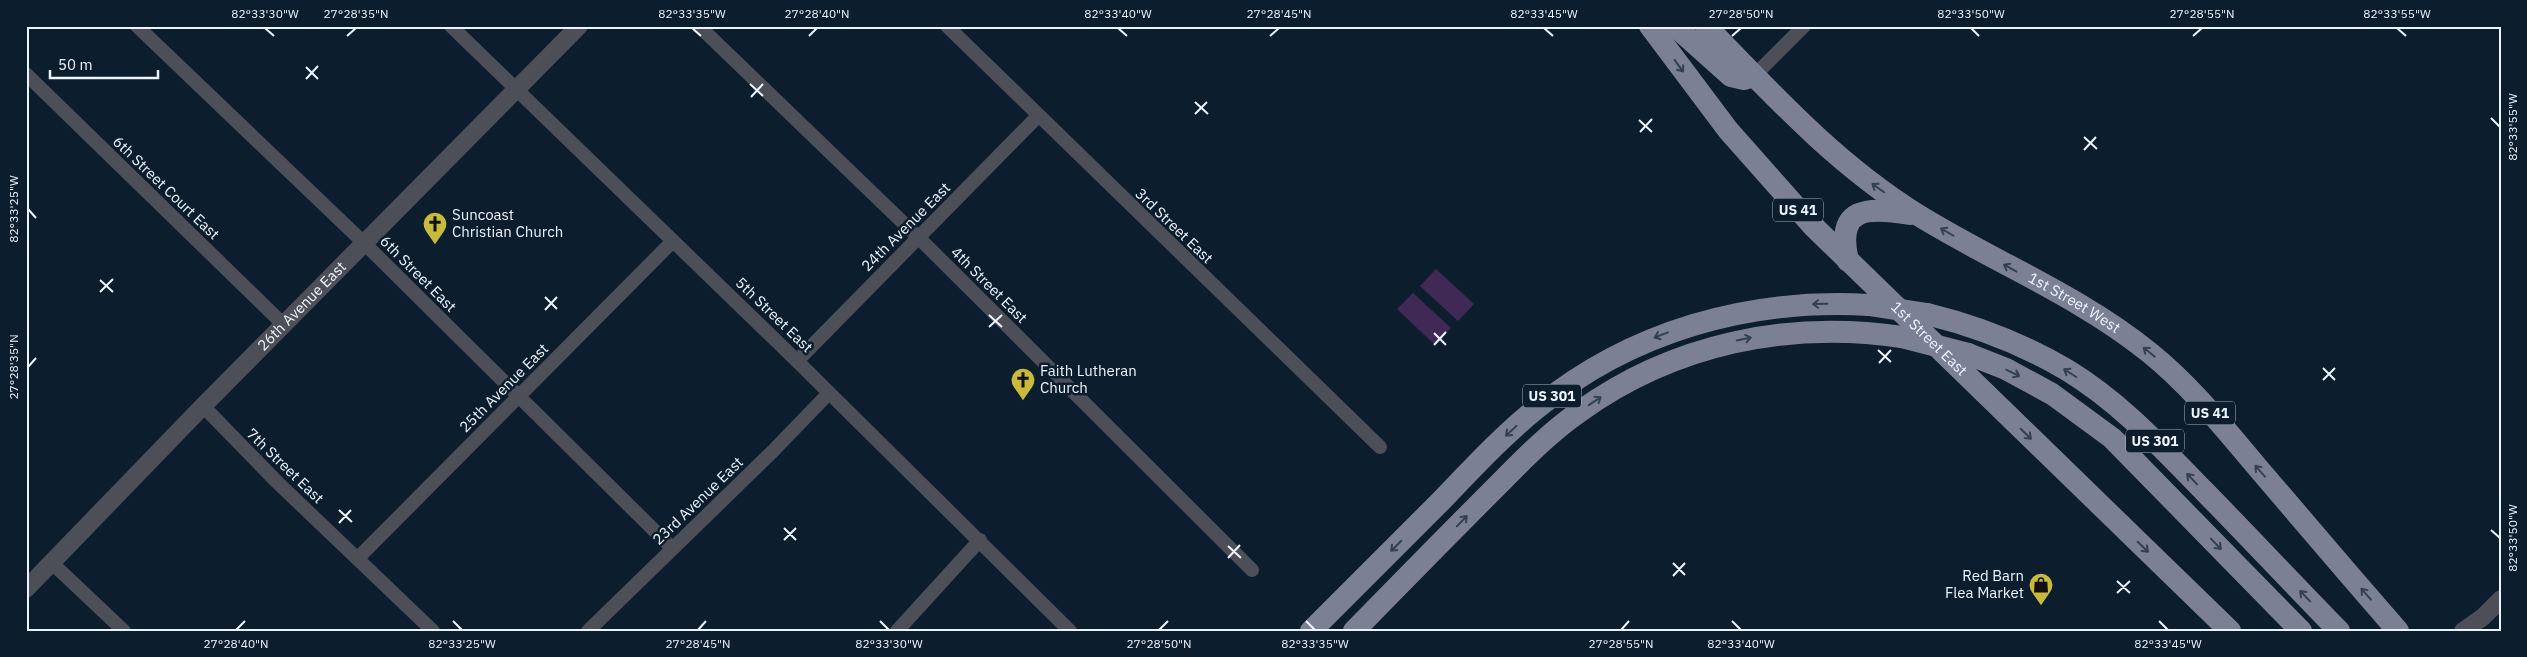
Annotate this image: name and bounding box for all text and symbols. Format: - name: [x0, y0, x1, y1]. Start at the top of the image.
- text: 82°33'30"W: [231, 6, 299, 21]
- text: 27°28'35"N: [323, 6, 389, 21]
- text: 82°33'35"W: [658, 6, 726, 21]
- text: 27°28'40"N: [784, 6, 850, 21]
- text: 82°33'40"W: [1084, 6, 1152, 21]
- text: 27°28'45"N: [1246, 6, 1312, 21]
- text: 82°33'45"W: [1510, 6, 1578, 21]
- text: 27°28'50"N: [1708, 6, 1774, 21]
- text: 82°33'50"W: [1937, 6, 2005, 21]
- text: 27°28'55"N: [2169, 6, 2235, 21]
- text: 82°33'55"W: [2363, 6, 2431, 21]
- scale bar: [50, 48, 158, 80]
- text: 50 m: [58, 55, 93, 74]
- one-way arrow: [1674, 58, 1684, 72]
- text: 82°33'55"W: [2505, 93, 2520, 161]
- street label: 6th Street Court East: [109, 132, 224, 243]
- text: 82°33'25"W: [6, 175, 21, 243]
- street label: 24th Avenue East: [857, 178, 954, 275]
- one-way arrow: [1871, 183, 1885, 193]
- street label: 3rd Street East: [1132, 184, 1217, 267]
- road number: US 41: [1773, 198, 1823, 222]
- place label: Suncoast Christian Church: [452, 205, 563, 241]
- church icon: Suncoast Christian Church: [422, 211, 448, 245]
- one-way arrow: [1941, 226, 1955, 236]
- street label: 6th Street East: [376, 231, 461, 316]
- street label: 4th Street East: [947, 242, 1032, 327]
- street label: 26th Avenue East: [253, 257, 350, 355]
- one-way arrow: [2004, 262, 2018, 272]
- street label: 1st Street West: [2025, 268, 2124, 337]
- street label: 5th Street East: [732, 273, 817, 356]
- street label: 1st Street East: [1887, 297, 1972, 380]
- one-way arrow: [1812, 299, 1828, 309]
- one-way arrow: [1654, 331, 1670, 340]
- text: 27°28'35"N: [6, 334, 21, 400]
- one-way arrow: [1736, 334, 1752, 344]
- street label: 25th Avenue East: [455, 339, 552, 436]
- one-way arrow: [2143, 347, 2156, 358]
- place label: Faith Lutheran Church: [1040, 361, 1137, 397]
- church icon: Faith Lutheran Church: [1010, 367, 1036, 401]
- one-way arrow: [2063, 367, 2077, 378]
- one-way arrow: [2005, 369, 2020, 378]
- road number: US 301: [1523, 384, 1581, 408]
- one-way arrow: [1588, 395, 1602, 406]
- road number: US 41: [2185, 402, 2235, 424]
- street label: 7th Street East: [243, 424, 328, 507]
- one-way arrow: [1504, 425, 1517, 437]
- one-way arrow: [2020, 428, 2032, 440]
- road number: US 301: [2126, 430, 2184, 452]
- street label: 23rd Avenue East: [648, 453, 747, 549]
- one-way arrow: [2254, 464, 2266, 477]
- one-way arrow: [2186, 473, 2198, 485]
- text: 82°33'50"W: [2505, 504, 2520, 572]
- one-way arrow: [1456, 515, 1468, 527]
- one-way arrow: [2210, 537, 2222, 550]
- one-way arrow: [1390, 540, 1402, 552]
- one-way arrow: [2137, 541, 2149, 553]
- place label: Red Barn Flea Market: [1945, 566, 2024, 602]
- shop icon: Red Barn Flea Market: [2028, 572, 2054, 606]
- one-way arrow: [2360, 587, 2371, 600]
- one-way arrow: [2299, 589, 2311, 602]
- text: 27°28'40"N: [203, 636, 269, 651]
- text: 82°33'25"W: [428, 636, 496, 651]
- text: 27°28'45"N: [665, 636, 731, 651]
- text: 82°33'30"W: [855, 636, 923, 651]
- text: 27°28'50"N: [1126, 636, 1192, 651]
- text: 82°33'35"W: [1281, 636, 1349, 651]
- text: 27°28'55"N: [1588, 636, 1654, 651]
- text: 82°33'40"W: [1707, 636, 1775, 651]
- text: 82°33'45"W: [2134, 636, 2202, 651]

